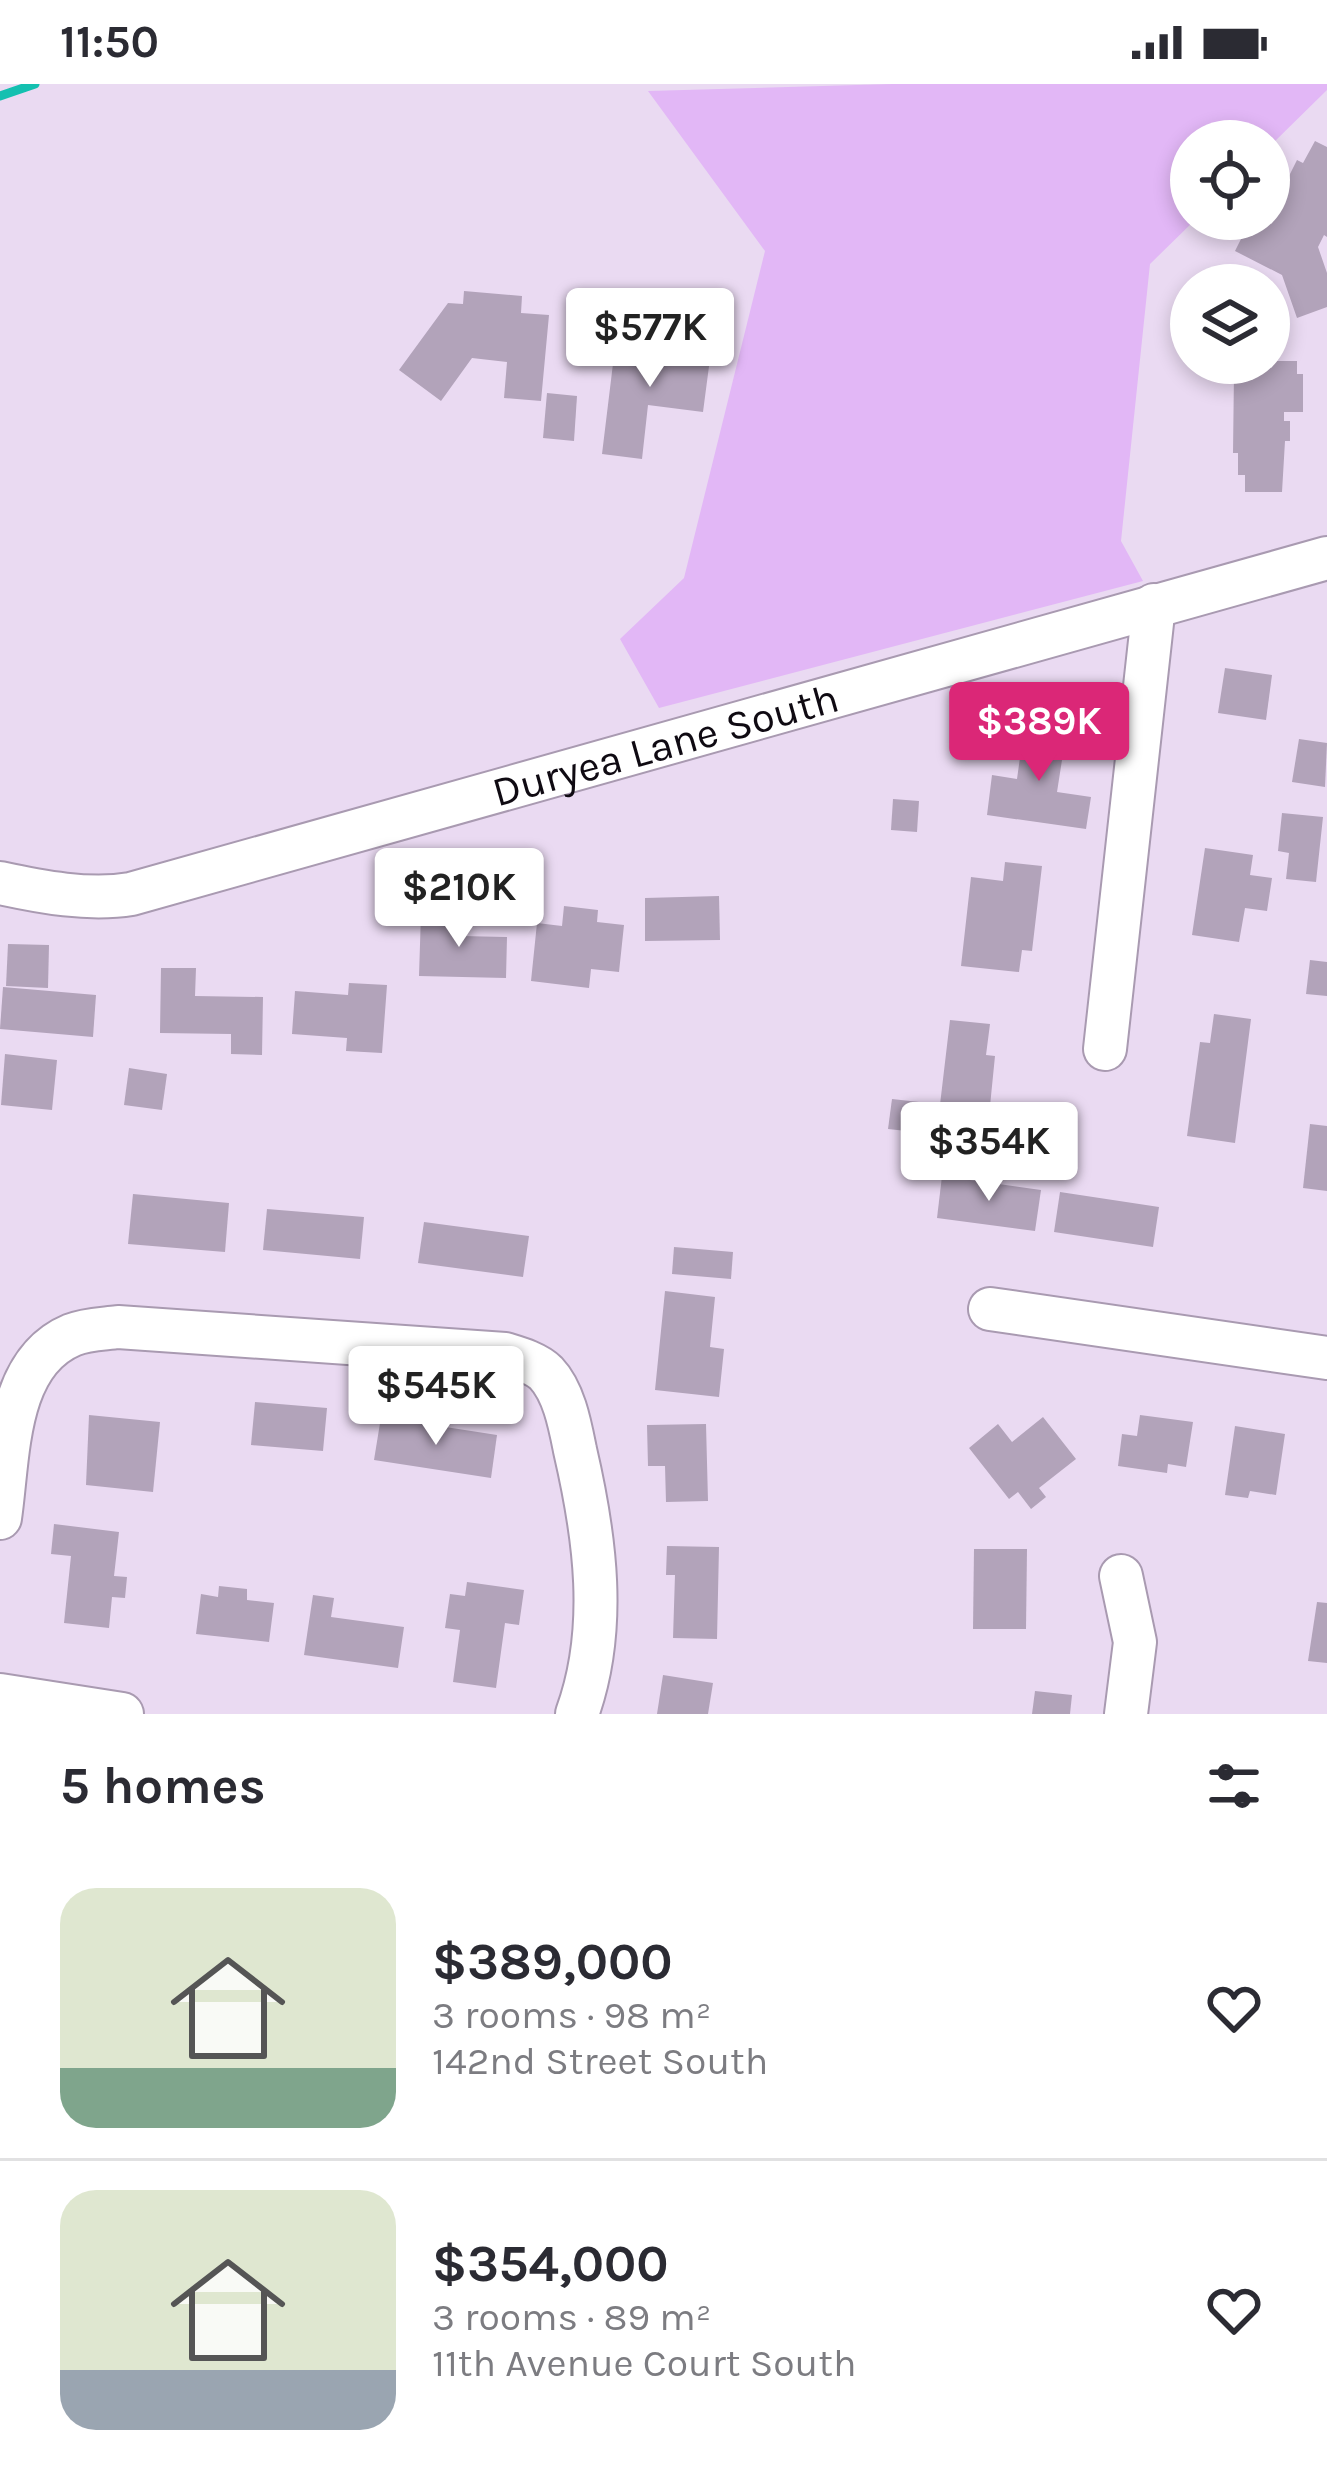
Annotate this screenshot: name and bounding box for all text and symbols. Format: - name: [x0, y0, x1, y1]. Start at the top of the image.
- text: 11:50: [60, 16, 159, 68]
- map controls: [1170, 120, 1290, 384]
- button: locate: [1170, 120, 1290, 240]
- button: layers: [1170, 264, 1290, 384]
- pin: $577K: [566, 288, 734, 390]
- text: $577K: [593, 304, 707, 350]
- street label: Duryea Lane South: [487, 673, 844, 817]
- pin: $389K: [955, 682, 1123, 784]
- text: $389K: [976, 698, 1102, 744]
- pin: $210K: [375, 848, 543, 950]
- text: $210K: [402, 864, 516, 910]
- pin: $354K: [905, 1102, 1073, 1204]
- text: $354K: [928, 1118, 1050, 1164]
- pin: $545K: [352, 1346, 520, 1448]
- text: $545K: [376, 1362, 496, 1408]
- icon: filters: [1201, 1753, 1267, 1819]
- text: 5 homes: [60, 1756, 266, 1816]
- text: $389,000: [432, 1932, 673, 1992]
- icon: home: [156, 1936, 300, 2080]
- icon: heart: [1201, 1975, 1267, 2041]
- text: 3 rooms · 98 m²: [432, 1992, 711, 2038]
- text: 142nd Street South: [432, 2038, 768, 2084]
- text: $354,000: [432, 2234, 669, 2294]
- icon: home: [156, 2238, 300, 2382]
- icon: heart: [1201, 2277, 1267, 2343]
- text: 3 rooms · 89 m²: [432, 2294, 711, 2340]
- text: 11th Avenue Court South: [432, 2340, 856, 2386]

